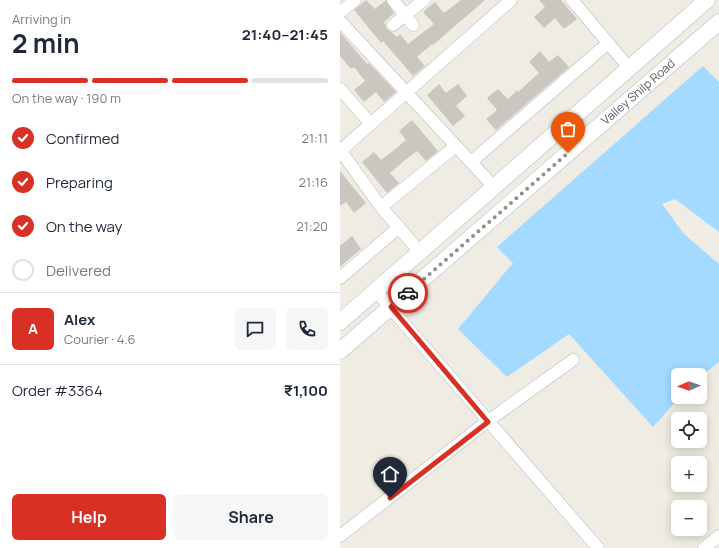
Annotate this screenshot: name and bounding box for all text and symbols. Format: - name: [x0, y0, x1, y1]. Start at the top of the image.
- text: Arriving in: [12, 10, 71, 28]
- text: 21:40–21:45: [242, 24, 328, 45]
- text: 2 min: [12, 25, 80, 61]
- street label: Valley Shilp Road: [597, 55, 679, 129]
- text: On the way · 190 m: [12, 89, 121, 107]
- pin: [551, 112, 585, 153]
- icon: bag: [557, 118, 579, 140]
- icon: check: [12, 127, 34, 149]
- text: Confirmed: [46, 128, 119, 149]
- text: 21:11: [301, 129, 328, 147]
- icon: check: [12, 171, 34, 193]
- text: Preparing: [46, 172, 113, 193]
- text: 21:16: [298, 173, 328, 191]
- icon: check: [12, 215, 34, 237]
- text: On the way: [46, 216, 122, 237]
- text: 21:20: [296, 217, 328, 235]
- text: Delivered: [46, 260, 111, 281]
- courier: [388, 273, 428, 313]
- icon: car: [397, 282, 419, 304]
- button: chat: [234, 308, 276, 350]
- button: phone: [286, 308, 328, 350]
- text: Alex: [64, 309, 95, 330]
- text: A: [28, 318, 38, 339]
- text: Courier · 4.6: [64, 330, 136, 348]
- north arrow: [671, 368, 707, 404]
- map controls: [671, 368, 707, 536]
- text: Order #3364: [12, 380, 103, 401]
- text: ₹1,100: [284, 380, 328, 401]
- button: locate: [671, 412, 707, 448]
- button: +: [671, 456, 707, 492]
- pin: [373, 457, 407, 498]
- icon: home: [379, 463, 401, 485]
- button: Help: [12, 494, 166, 540]
- button: Share: [174, 494, 328, 540]
- button: −: [671, 500, 707, 536]

